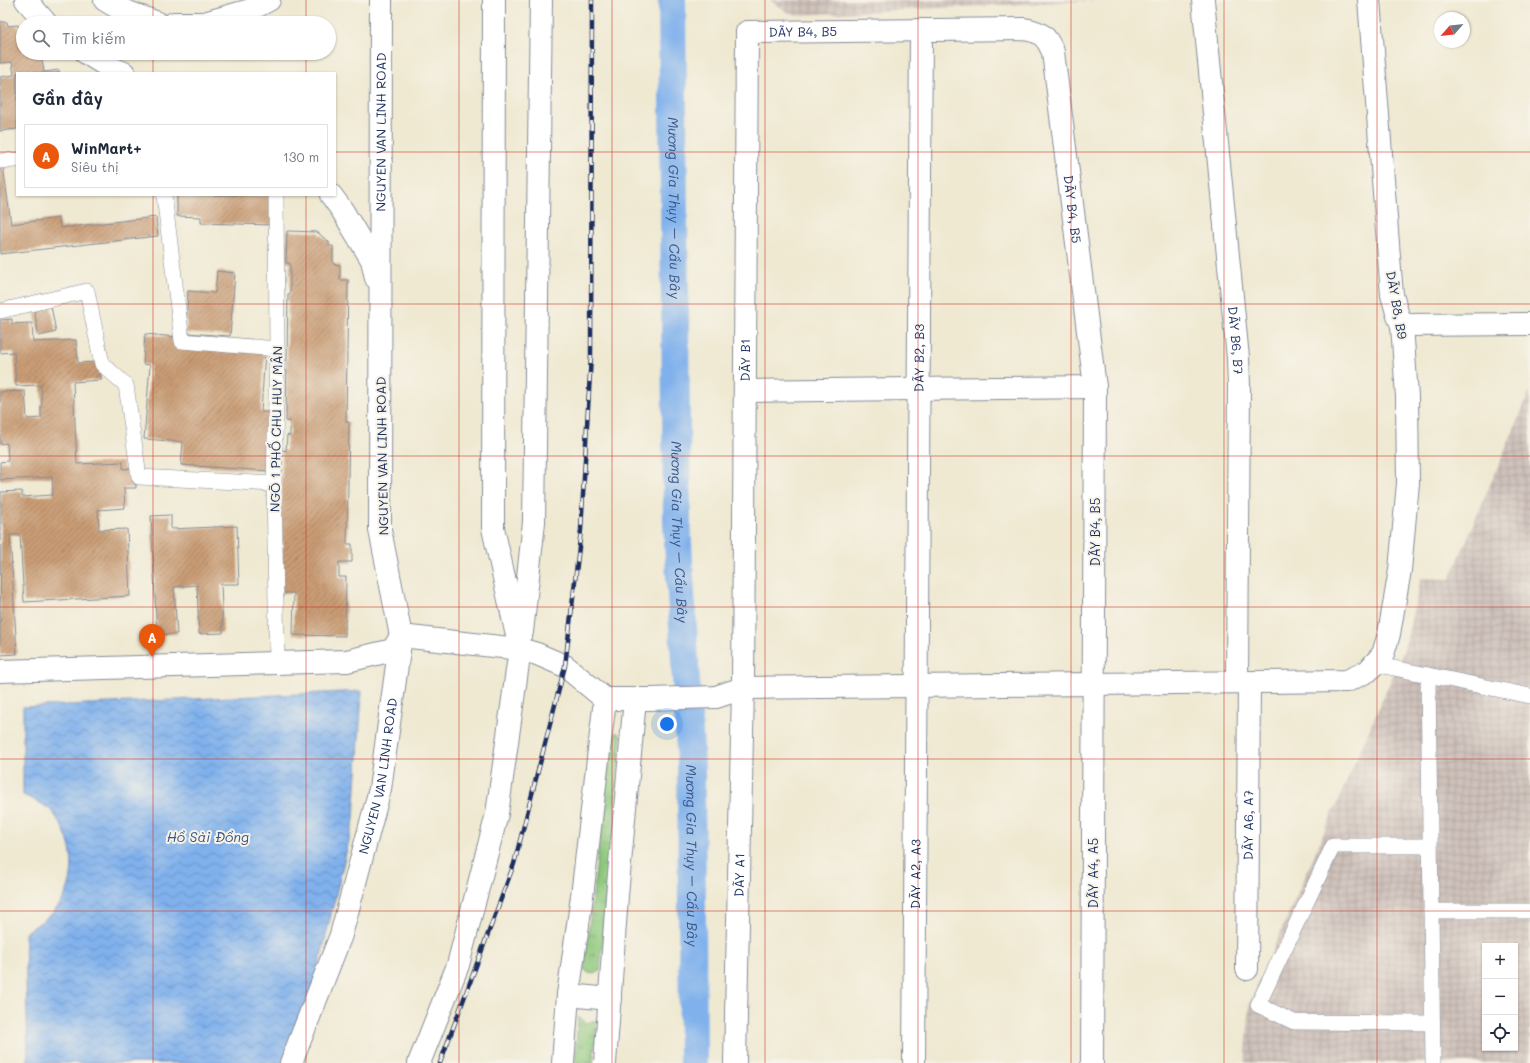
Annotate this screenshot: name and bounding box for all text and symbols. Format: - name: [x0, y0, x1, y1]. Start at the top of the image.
- north arrow: [1434, 12, 1470, 48]
- search box: [16, 16, 336, 60]
- street label: DÃY B4, B5: [769, 22, 837, 40]
- icon: search: [30, 27, 52, 49]
- text: Tìm kiếm: [62, 28, 126, 48]
- street label: NGUYEN VAN LINH ROAD: [372, 52, 389, 212]
- text: Gần đây: [32, 87, 103, 109]
- water label: Mương Gia Thụy – Cầu Bây: [664, 117, 685, 300]
- text: WinMart+: [71, 138, 142, 158]
- text: A: [41, 148, 51, 165]
- text: 130 m: [283, 148, 319, 165]
- text: Siêu thị: [71, 158, 119, 175]
- street label: DÃY B4, B5: [1060, 174, 1086, 244]
- street label: DÃY B8, B9: [1383, 270, 1412, 341]
- street label: DÃY B6, B7: [1225, 305, 1248, 375]
- street label: DÃY B2, B3: [910, 323, 927, 392]
- street label: DÃY B1: [736, 339, 753, 382]
- street label: NGÕ 1 PHỐ CHU HUY MÂN: [266, 346, 285, 512]
- street label: NGUYEN VAN LINH ROAD: [372, 376, 391, 536]
- water label: Mương Gia Thụy – Cầu Bây: [667, 441, 693, 624]
- street label: DÃY B4, B5: [1086, 498, 1103, 566]
- pin: A: [139, 624, 165, 657]
- street label: NGUYEN VAN LINH ROAD: [354, 697, 400, 856]
- your location: [657, 714, 677, 734]
- water label: Mương Gia Thụy – Cầu Bây: [682, 764, 702, 947]
- street label: DÃY A6, A7: [1239, 790, 1256, 860]
- water label: Hồ Sài Đồng: [167, 827, 249, 846]
- street label: DÃY A4, A5: [1084, 838, 1101, 908]
- street label: DÃY A2, A3: [906, 839, 924, 909]
- street label: DÃY A1: [730, 853, 747, 897]
- map controls: [1482, 943, 1518, 1051]
- button: +: [1482, 943, 1518, 979]
- button: −: [1482, 979, 1518, 1015]
- button: locate: [1482, 1015, 1518, 1051]

